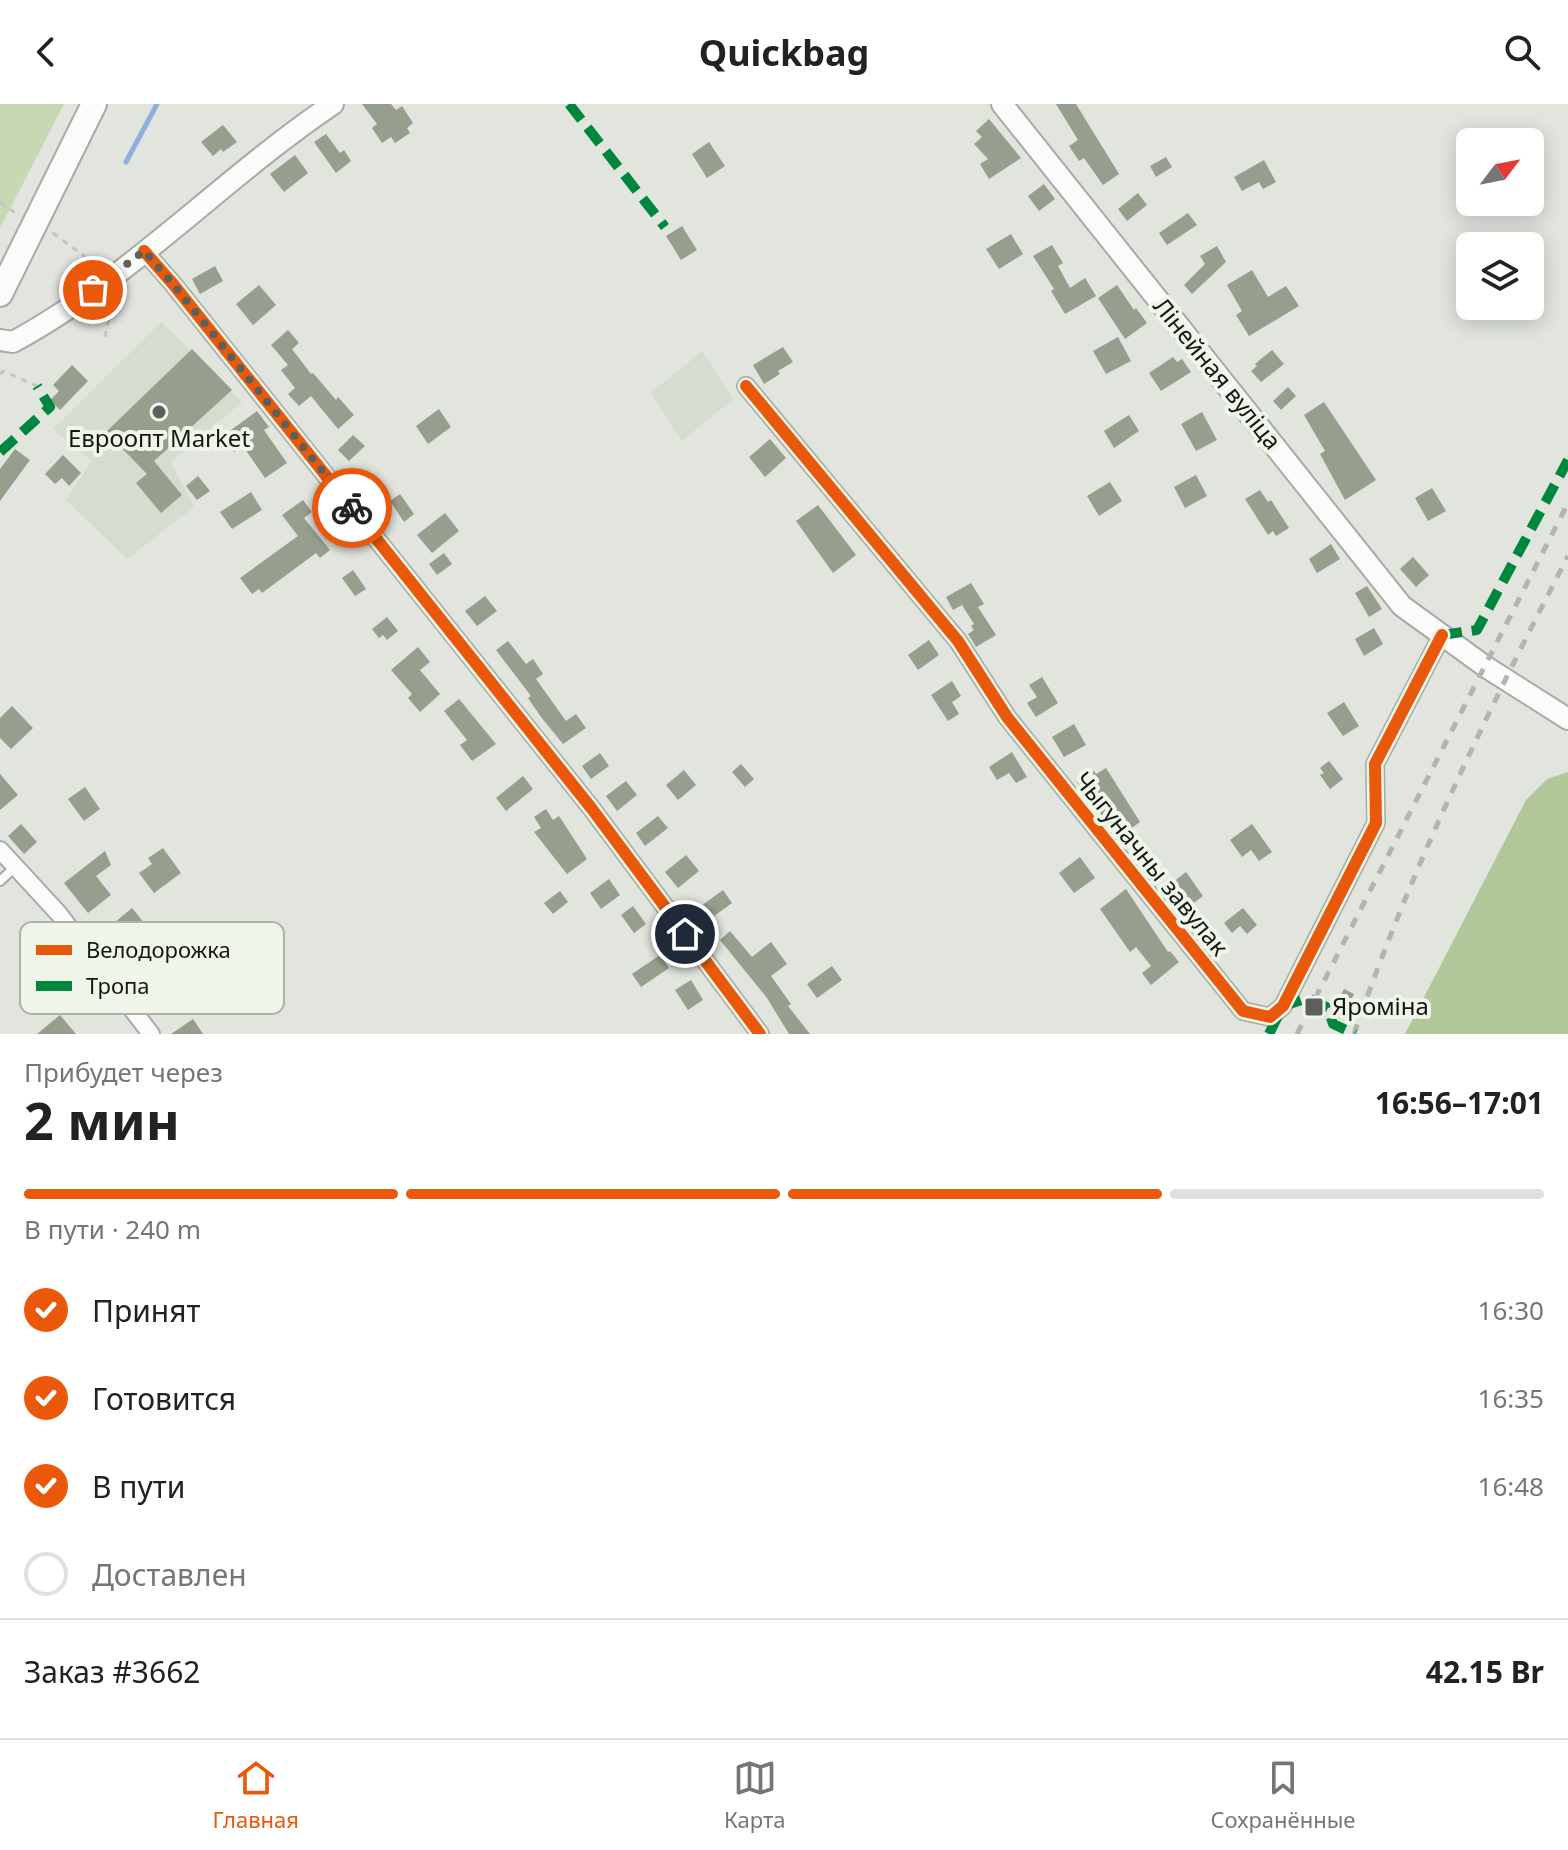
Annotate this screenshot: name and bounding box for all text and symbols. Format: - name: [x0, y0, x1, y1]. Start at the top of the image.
- text: Quickbag: [699, 28, 869, 77]
- icon: back: [24, 30, 68, 74]
- icon: search: [1500, 30, 1544, 74]
- north arrow: [1456, 128, 1544, 216]
- map controls: [1456, 128, 1544, 320]
- button: layers: [1456, 232, 1544, 320]
- pin: [59, 256, 127, 324]
- icon: bag: [71, 268, 115, 312]
- street label: Лінейная вуліца: [1147, 290, 1290, 456]
- marker: Евроопт Market: [150, 403, 168, 421]
- place label: Евроопт Market: [68, 421, 250, 454]
- courier: [312, 468, 392, 548]
- icon: bike: [330, 486, 374, 530]
- street label: Чыгуначны завулак: [1068, 764, 1237, 962]
- pin: [651, 900, 719, 968]
- icon: home: [663, 912, 707, 956]
- legend: [20, 922, 284, 1014]
- text: Велодорожка: [86, 934, 231, 964]
- text: Тропа: [86, 970, 150, 1000]
- place label: Яроміна: [1332, 989, 1429, 1022]
- marker: Яроміна: [1303, 996, 1325, 1018]
- text: Прибудет через: [24, 1054, 223, 1090]
- text: 16:56–17:01: [1375, 1082, 1544, 1123]
- text: 2 мин: [24, 1084, 180, 1155]
- text: В пути · 240 m: [24, 1211, 201, 1247]
- icon: check: [24, 1288, 68, 1332]
- text: Принят: [92, 1290, 201, 1331]
- text: 16:30: [1478, 1292, 1544, 1328]
- icon: check: [24, 1376, 68, 1420]
- text: Готовится: [92, 1378, 236, 1419]
- text: 16:35: [1478, 1380, 1544, 1416]
- icon: check: [24, 1464, 68, 1508]
- text: В пути: [92, 1466, 185, 1507]
- text: 16:48: [1478, 1468, 1544, 1504]
- text: Доставлен: [92, 1554, 247, 1595]
- text: Заказ #3662: [24, 1651, 200, 1692]
- text: 42.15 Br: [1426, 1651, 1544, 1692]
- tab: Главная: [213, 1756, 299, 1834]
- tab: Карта: [724, 1756, 785, 1834]
- tab: Сохранённые: [1210, 1756, 1355, 1834]

